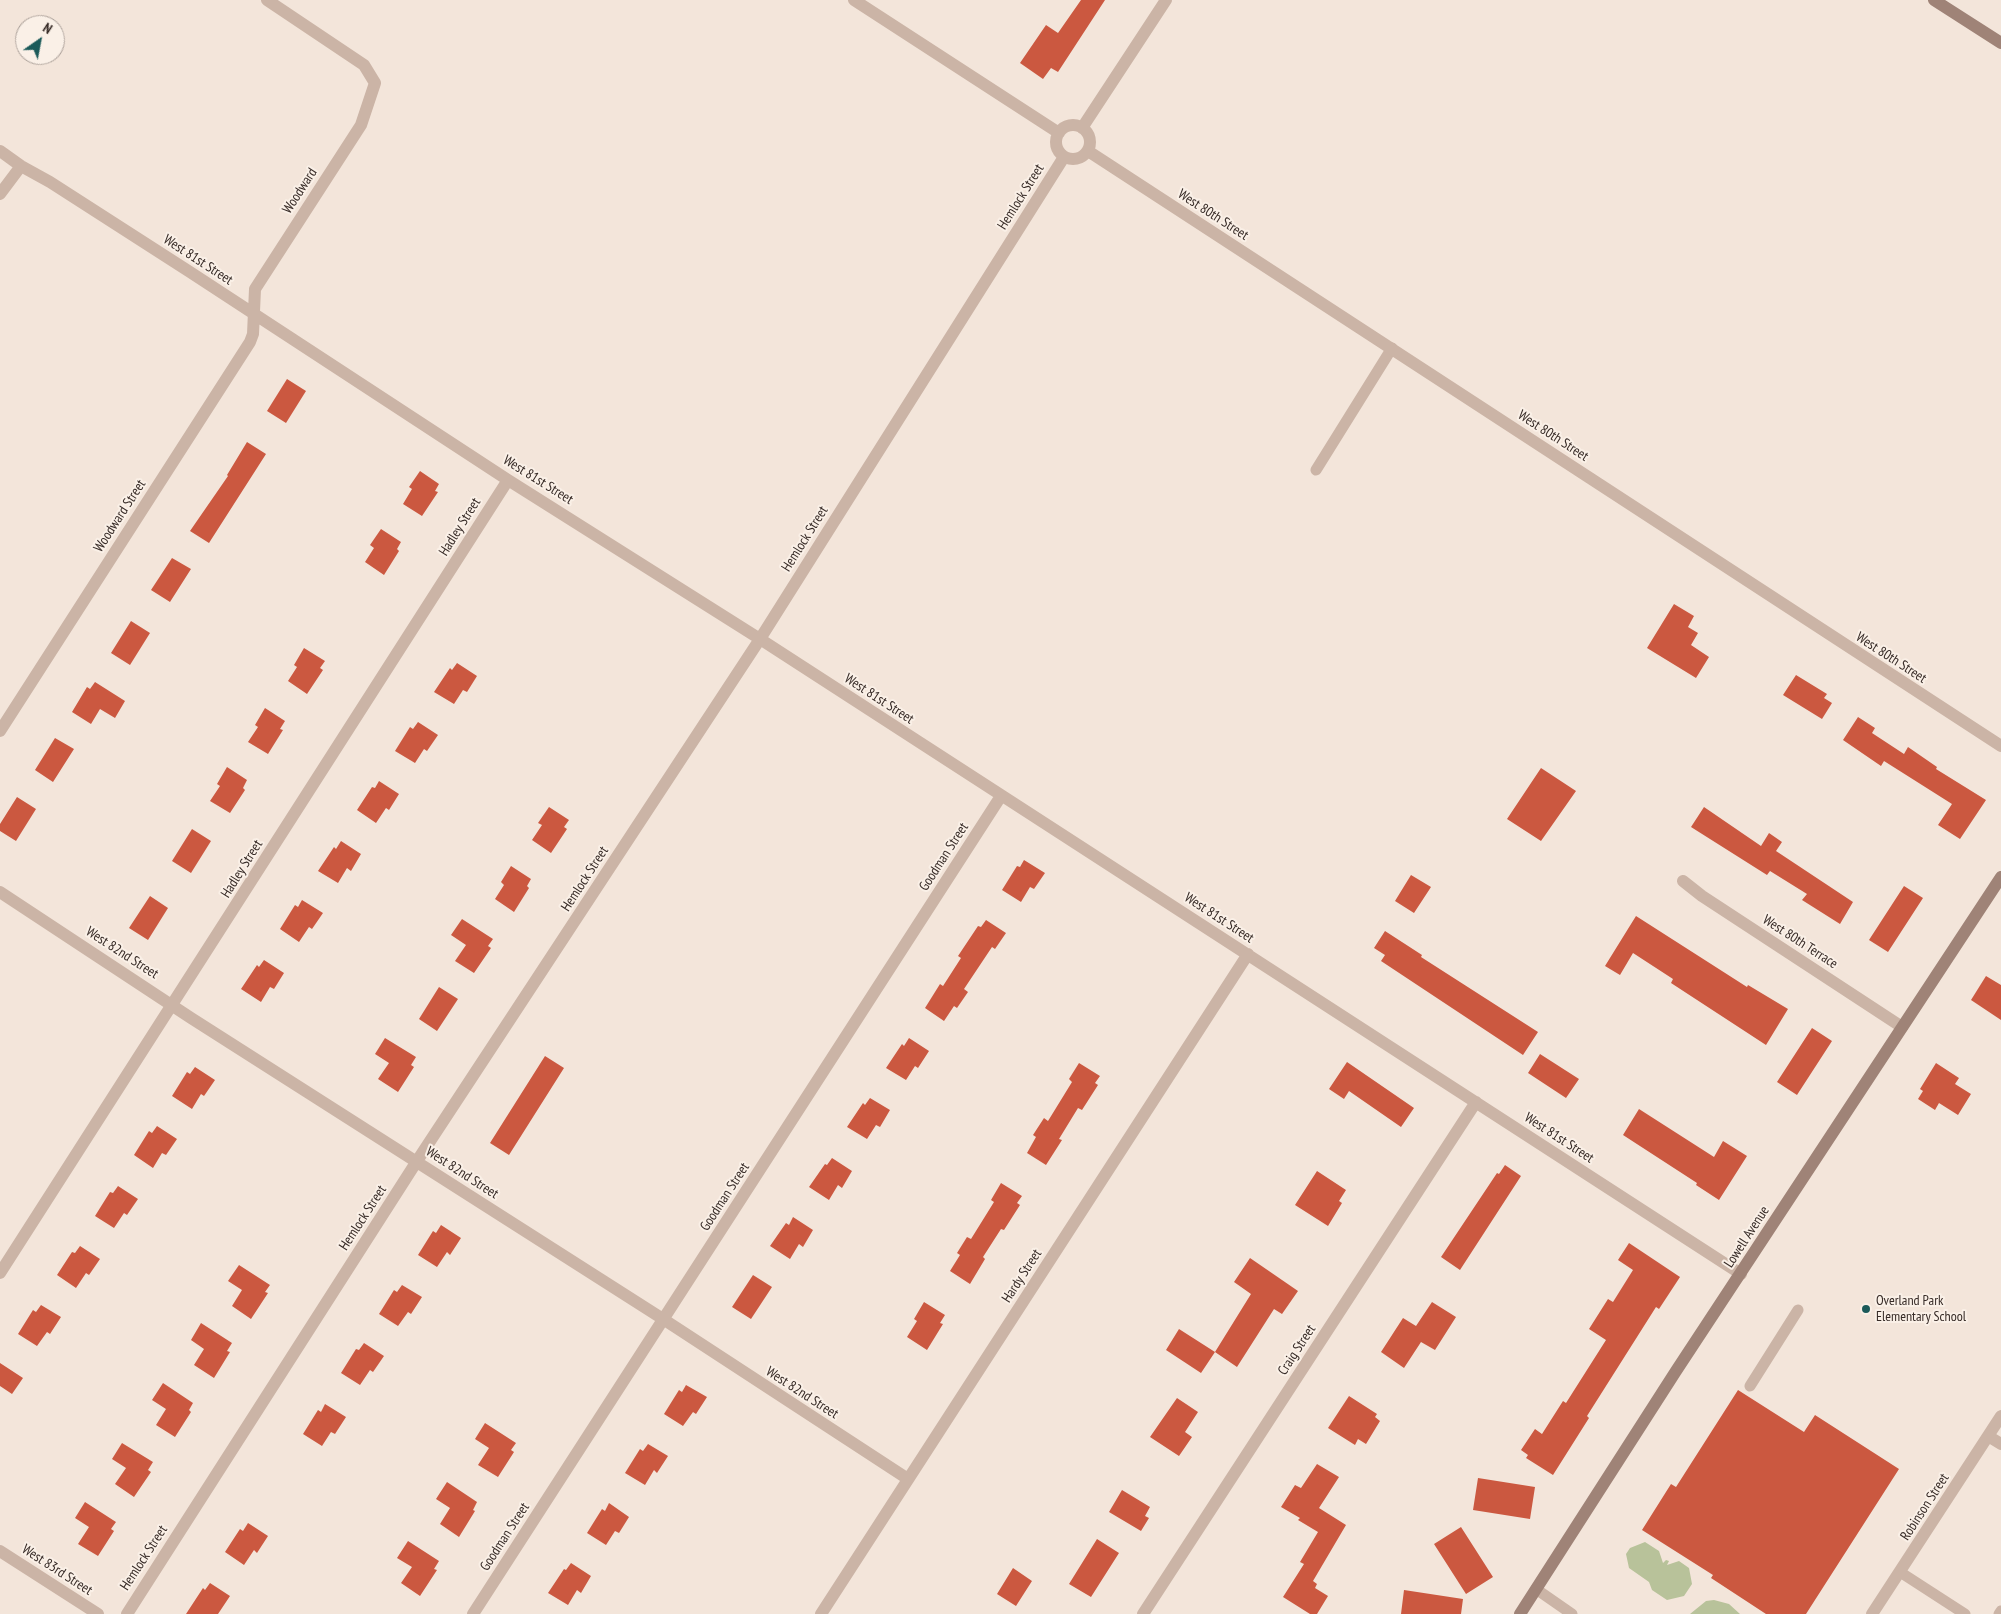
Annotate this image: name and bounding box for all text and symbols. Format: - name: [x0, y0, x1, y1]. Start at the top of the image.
- north arrow: [15, 15, 65, 65]
- text: N: [40, 19, 56, 38]
- street label: Hemlock Street: [994, 161, 1048, 233]
- street label: Woodward: [279, 165, 321, 217]
- street label: West 80th Street: [1175, 186, 1251, 244]
- street label: West 81st Street: [160, 231, 236, 289]
- street label: West 80th Street: [1515, 407, 1591, 465]
- street label: West 81st Street: [500, 452, 576, 508]
- street label: Woodward Street: [90, 477, 150, 555]
- street label: Hadley Street: [436, 495, 484, 559]
- street label: Hemlock Street: [778, 503, 832, 575]
- street label: West 80th Street: [1853, 629, 1929, 687]
- street label: West 81st Street: [841, 670, 917, 728]
- street label: Goodman Street: [916, 820, 972, 894]
- street label: Hadley Street: [218, 837, 266, 901]
- street label: Hemlock Street: [558, 843, 612, 915]
- street label: West 81st Street: [1181, 889, 1257, 947]
- street label: West 80th Terrace: [1759, 911, 1841, 973]
- street label: West 82nd Street: [83, 923, 161, 983]
- street label: West 81st Street: [1521, 1109, 1597, 1167]
- street label: West 82nd Street: [423, 1143, 501, 1203]
- street label: Goodman Street: [697, 1160, 753, 1234]
- street label: Hemlock Street: [336, 1182, 390, 1254]
- street label: Lowell Avenue: [1721, 1203, 1773, 1271]
- street label: Hardy Street: [999, 1246, 1045, 1306]
- place label: Overland Park Elementary School: [1876, 1293, 1966, 1325]
- marker: Overland Park Elementary School: [1860, 1303, 1872, 1315]
- street label: Craig Street: [1275, 1322, 1319, 1378]
- street label: West 82nd Street: [763, 1363, 841, 1423]
- street label: Robinson Street: [1897, 1470, 1953, 1544]
- street label: Goodman Street: [477, 1500, 533, 1574]
- street label: Hemlock Street: [117, 1522, 171, 1594]
- street label: West 83rd Street: [19, 1541, 95, 1599]

